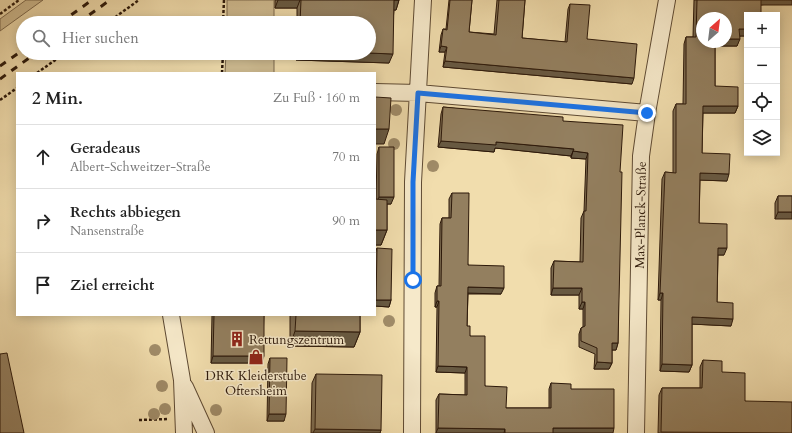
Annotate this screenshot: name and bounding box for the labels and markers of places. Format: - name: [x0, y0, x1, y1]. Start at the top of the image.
- building icon: Rettungszentrum: [228, 330, 246, 348]
- place label: Rettungszentrum: [249, 331, 344, 349]
- shop icon: DRK Kleiderstube Oftersheim: [247, 348, 265, 366]
- place label: DRK Kleiderstube Oftersheim: [205, 367, 307, 400]

